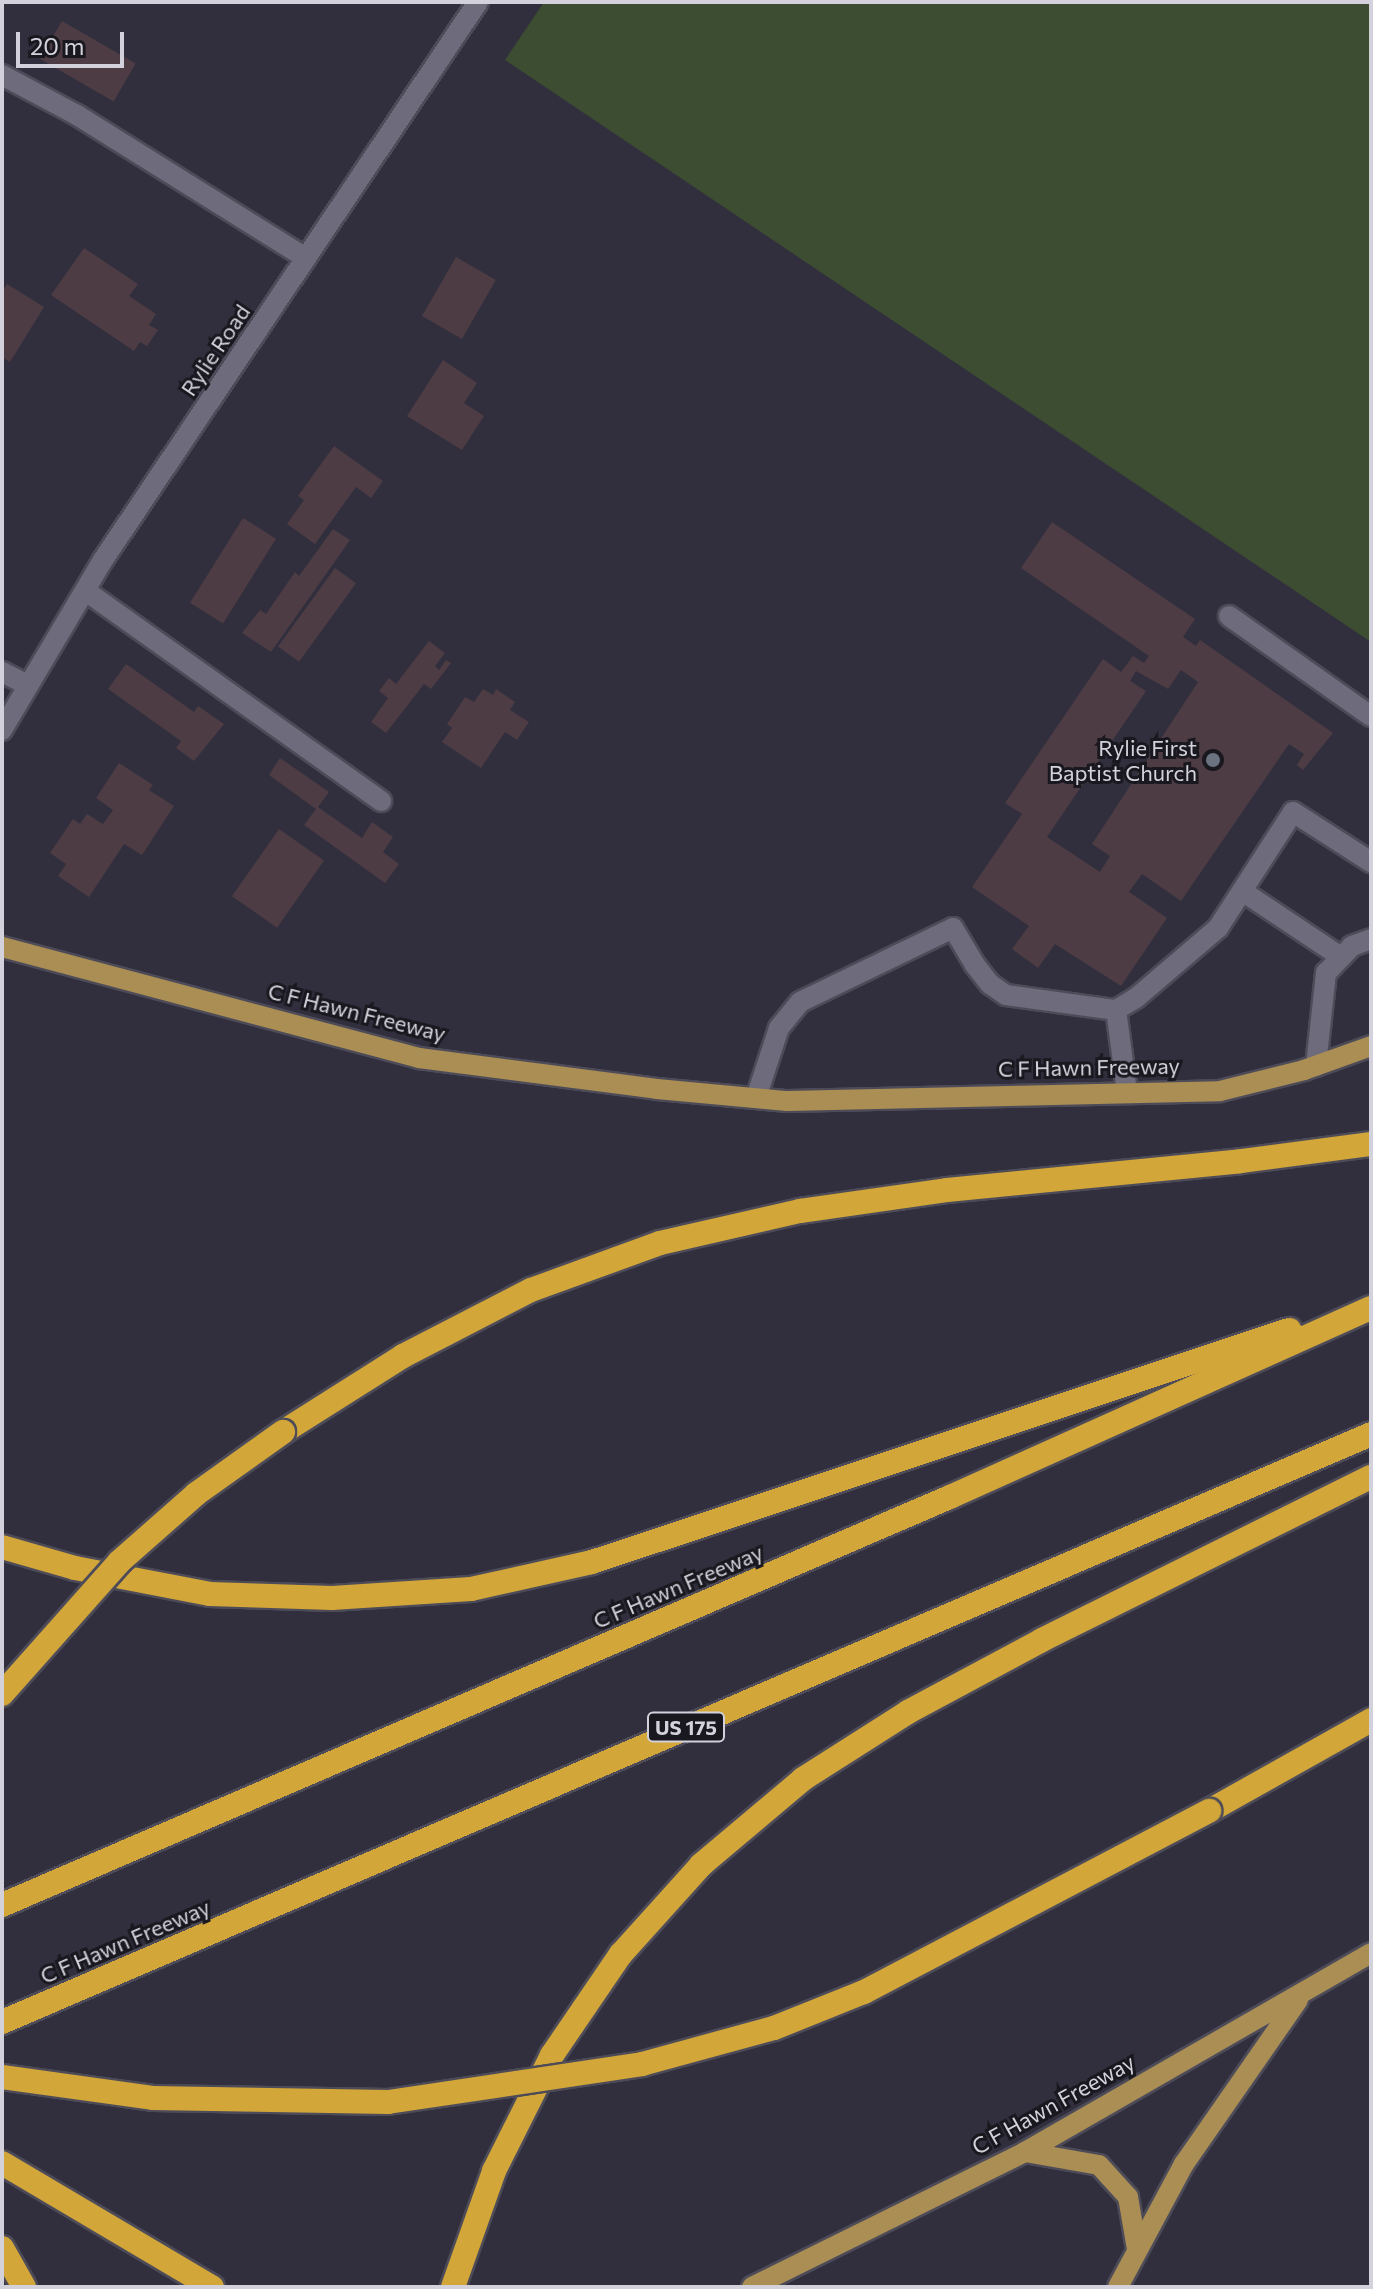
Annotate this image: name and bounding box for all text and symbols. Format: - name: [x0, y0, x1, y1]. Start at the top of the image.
- scale bar: [20, 16, 128, 66]
- text: 20 m: [30, 31, 84, 60]
- street label: Rylie Road: [175, 299, 255, 401]
- place label: Rylie First Baptist Church: [1049, 734, 1197, 786]
- marker: Rylie First Baptist Church: [1204, 751, 1222, 769]
- street label: C F Hawn Freeway: [266, 977, 448, 1047]
- street label: C F Hawn Freeway: [998, 1052, 1180, 1082]
- street label: C F Hawn Freeway: [589, 1538, 767, 1634]
- road number: US 175: [646, 1711, 726, 1743]
- street label: C F Hawn Freeway: [36, 1893, 214, 1989]
- street label: C F Hawn Freeway: [967, 2048, 1139, 2160]

